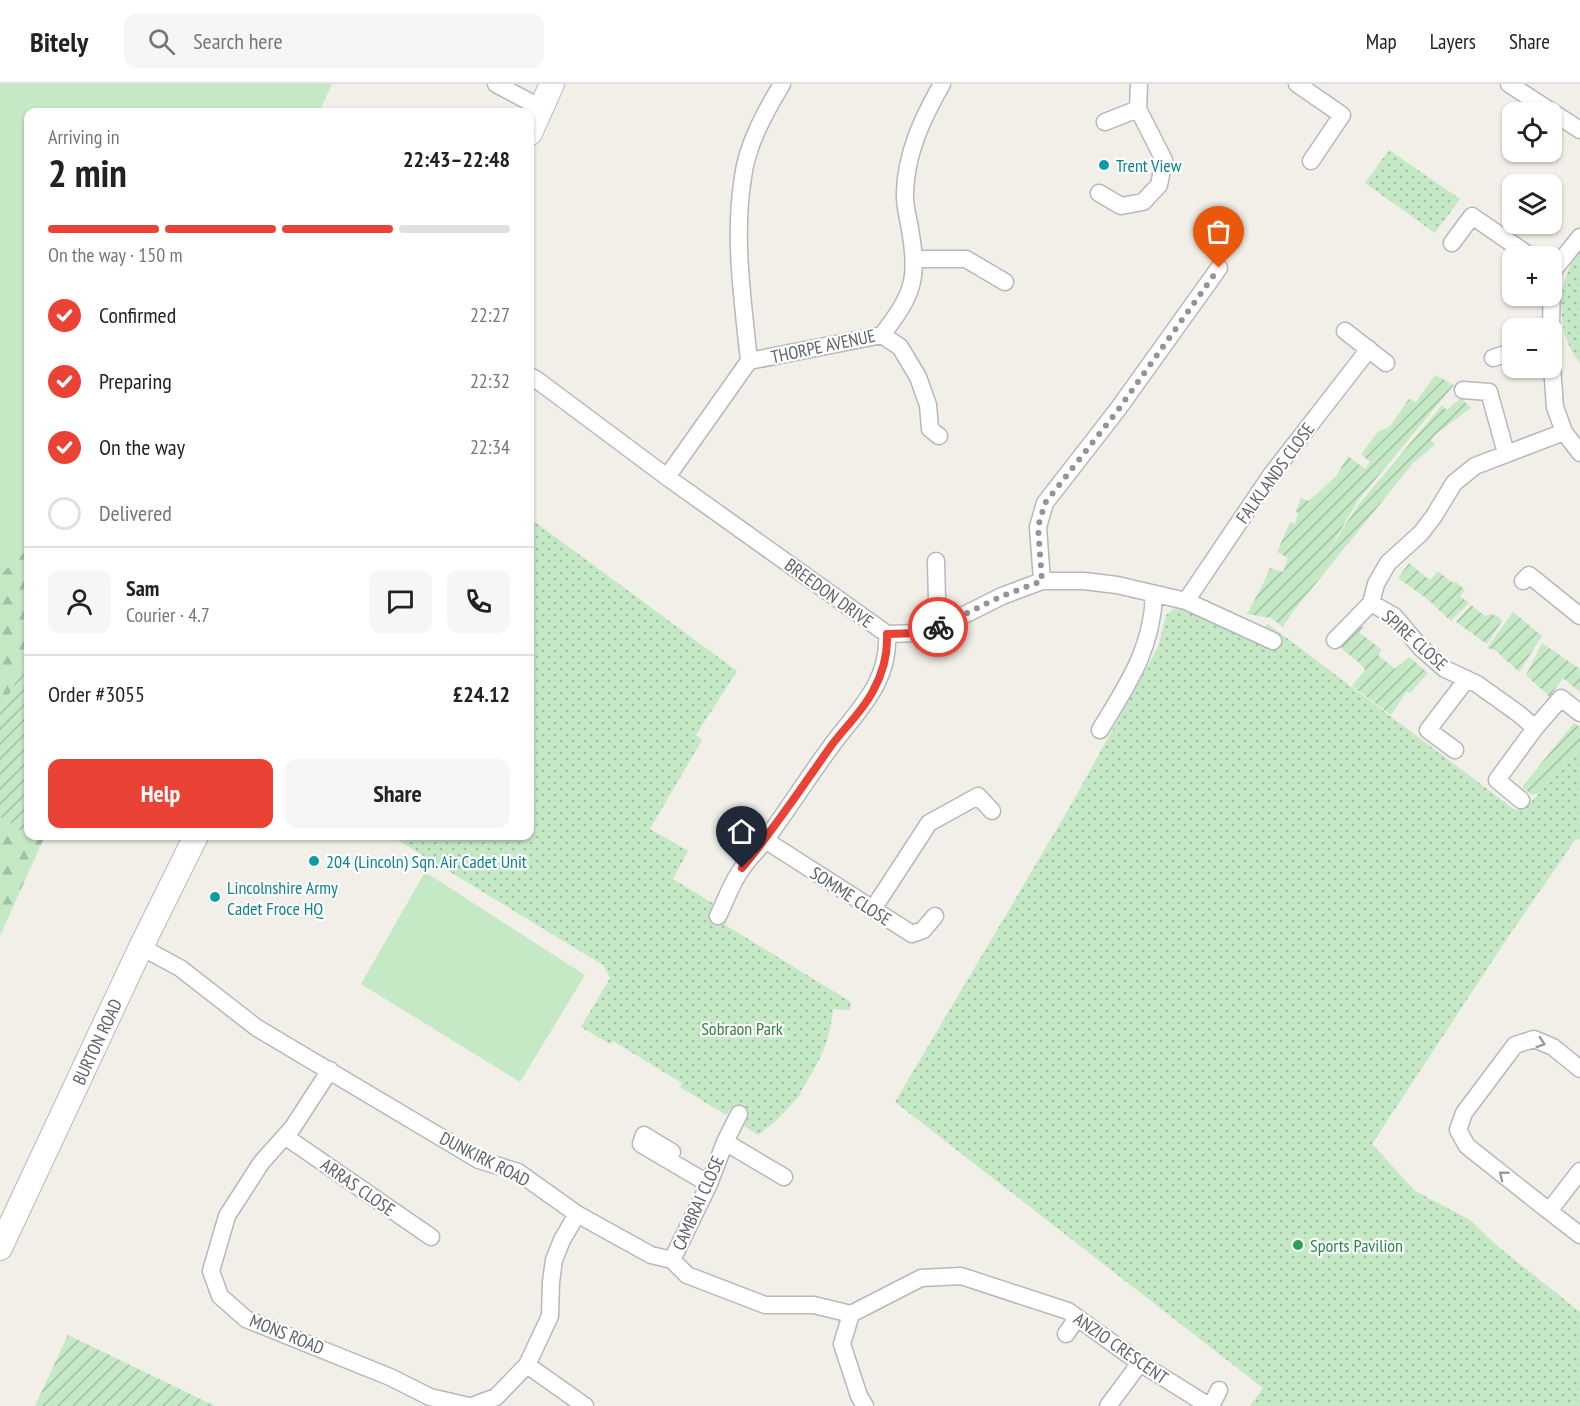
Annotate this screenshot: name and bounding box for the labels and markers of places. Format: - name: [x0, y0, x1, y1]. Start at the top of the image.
- place label: Trent View: [1116, 154, 1182, 177]
- marker: Trent View: [1097, 158, 1111, 172]
- pin: [1193, 206, 1244, 268]
- pin: [716, 806, 767, 868]
- place label: 204 (Lincoln) Sqn. Air Cadet Unit: [326, 850, 527, 873]
- marker: 204 (Lincoln) Sqn. Air Cadet Unit: [307, 854, 321, 868]
- place label: Lincolnshire Army Cadet Froce HQ: [227, 876, 338, 920]
- marker: Lincolnshire Army Cadet Froce HQ: [208, 890, 222, 904]
- place label: Sports Pavilion: [1310, 1234, 1403, 1257]
- marker: Sports Pavilion: [1291, 1238, 1305, 1252]

